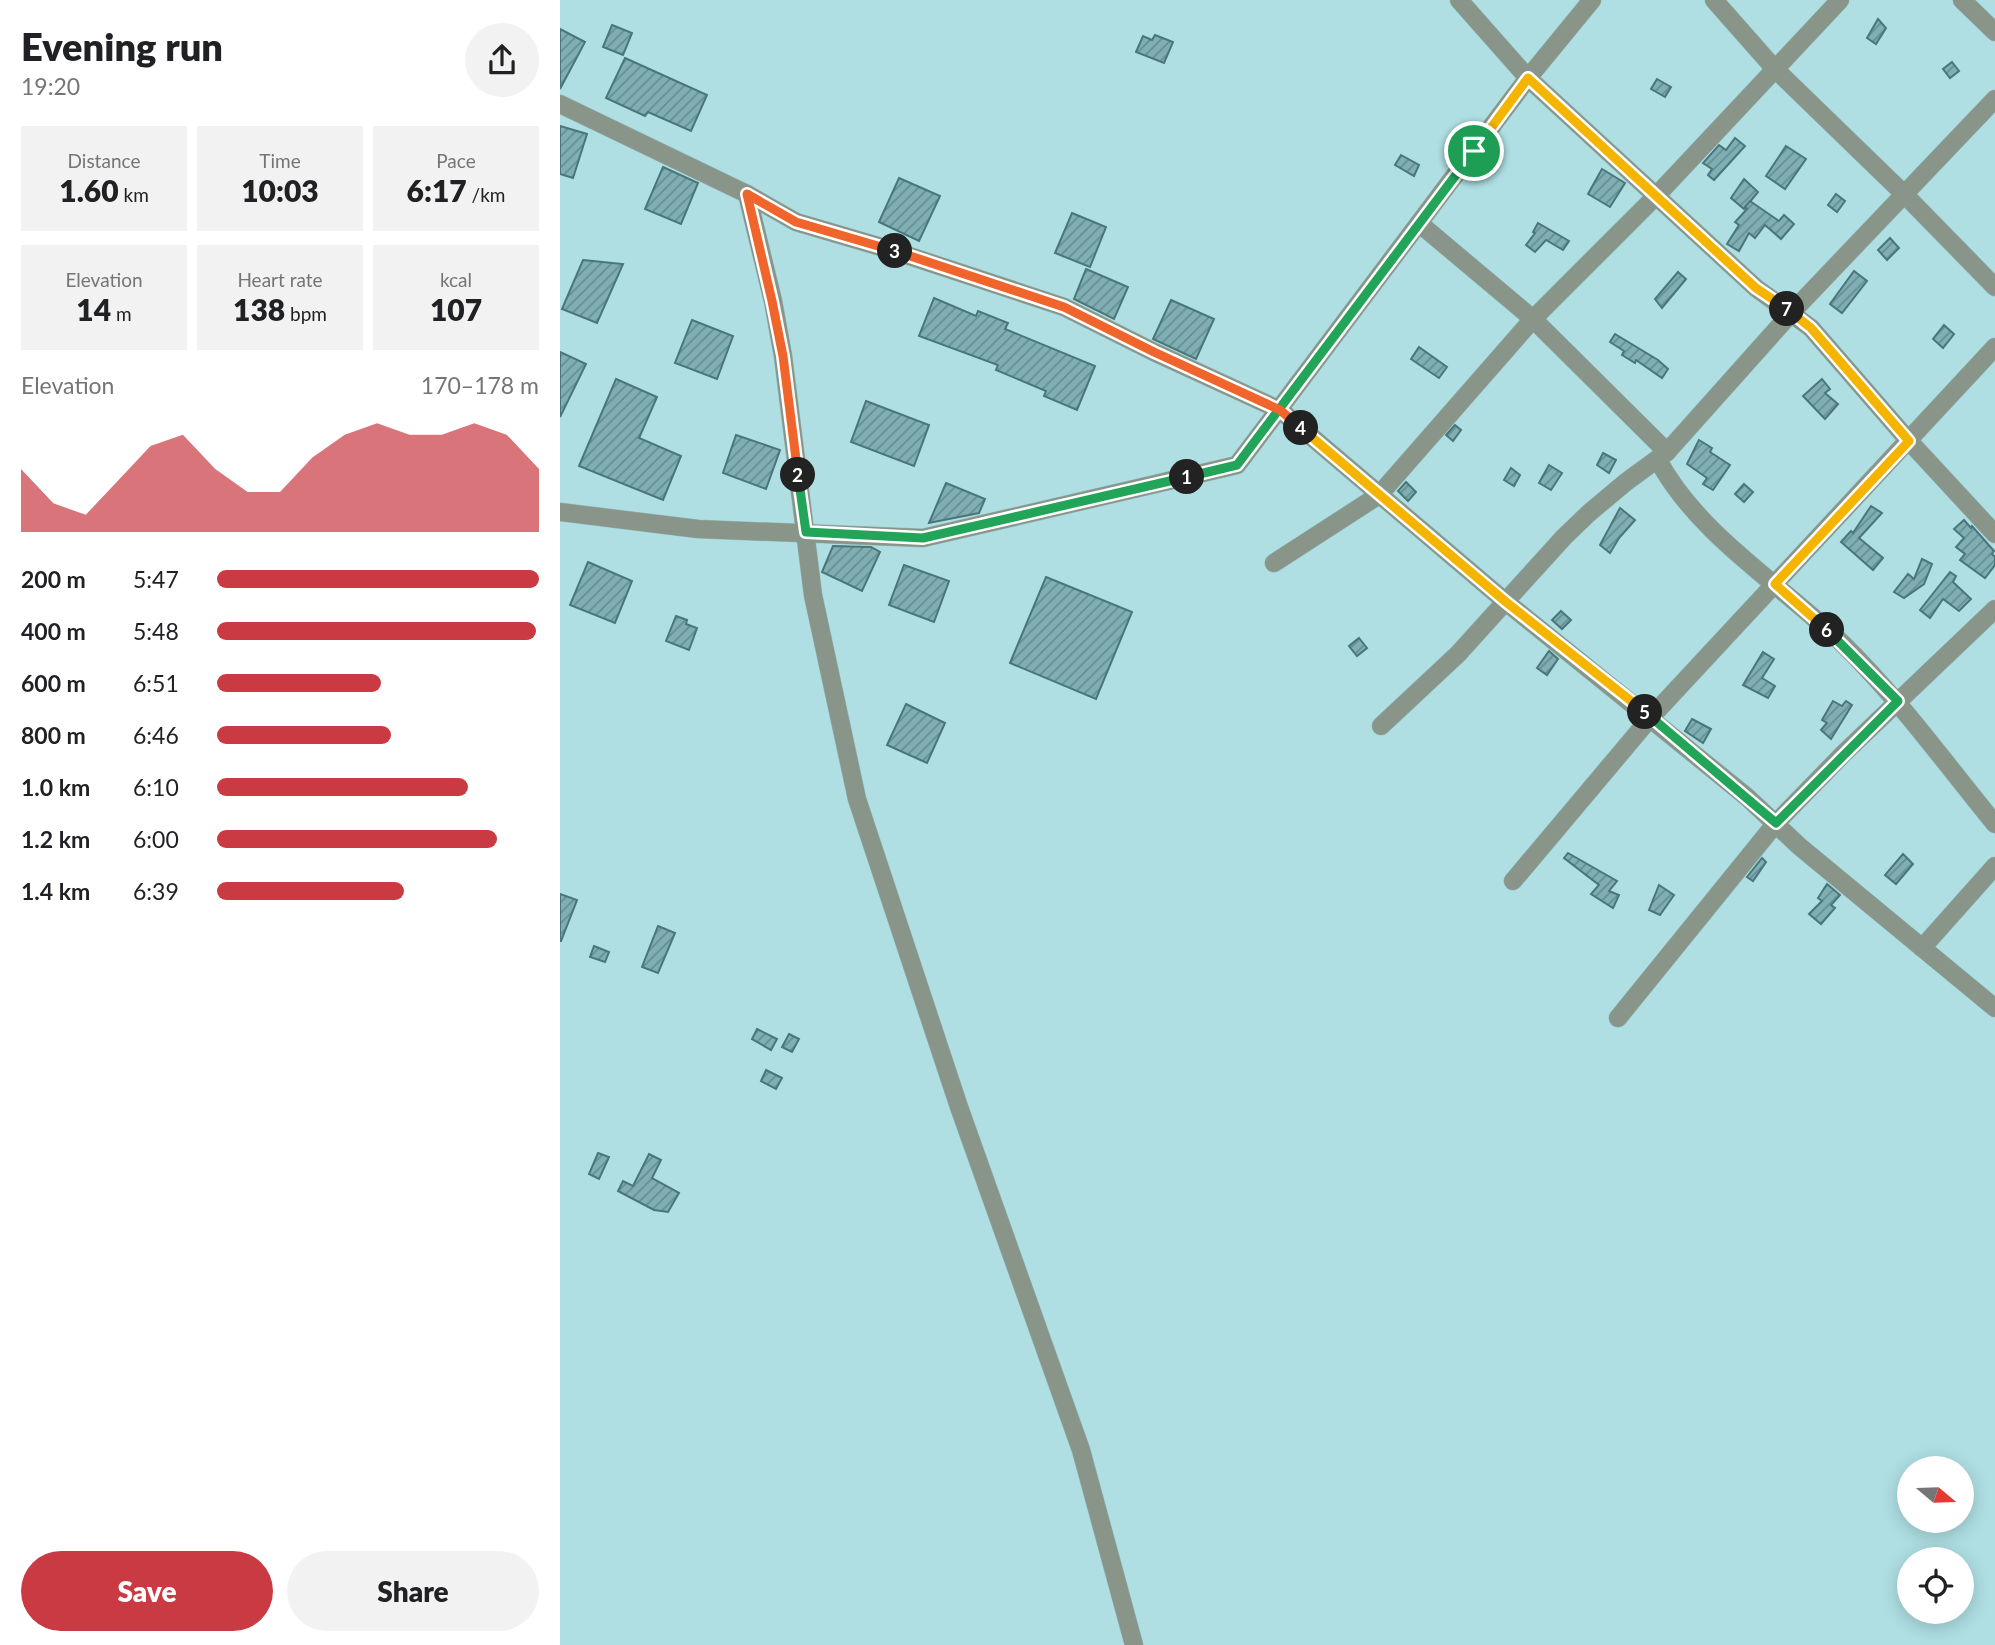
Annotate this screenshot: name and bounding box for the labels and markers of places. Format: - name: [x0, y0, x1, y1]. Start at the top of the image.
- pin: [1444, 121, 1504, 181]
- pin: 3: [878, 233, 912, 268]
- pin: 7: [1770, 292, 1804, 326]
- pin: 4: [1284, 410, 1318, 446]
- pin: 2: [780, 458, 816, 492]
- pin: 1: [1170, 460, 1204, 494]
- pin: 6: [1810, 612, 1844, 648]
- pin: 5: [1628, 694, 1662, 730]

